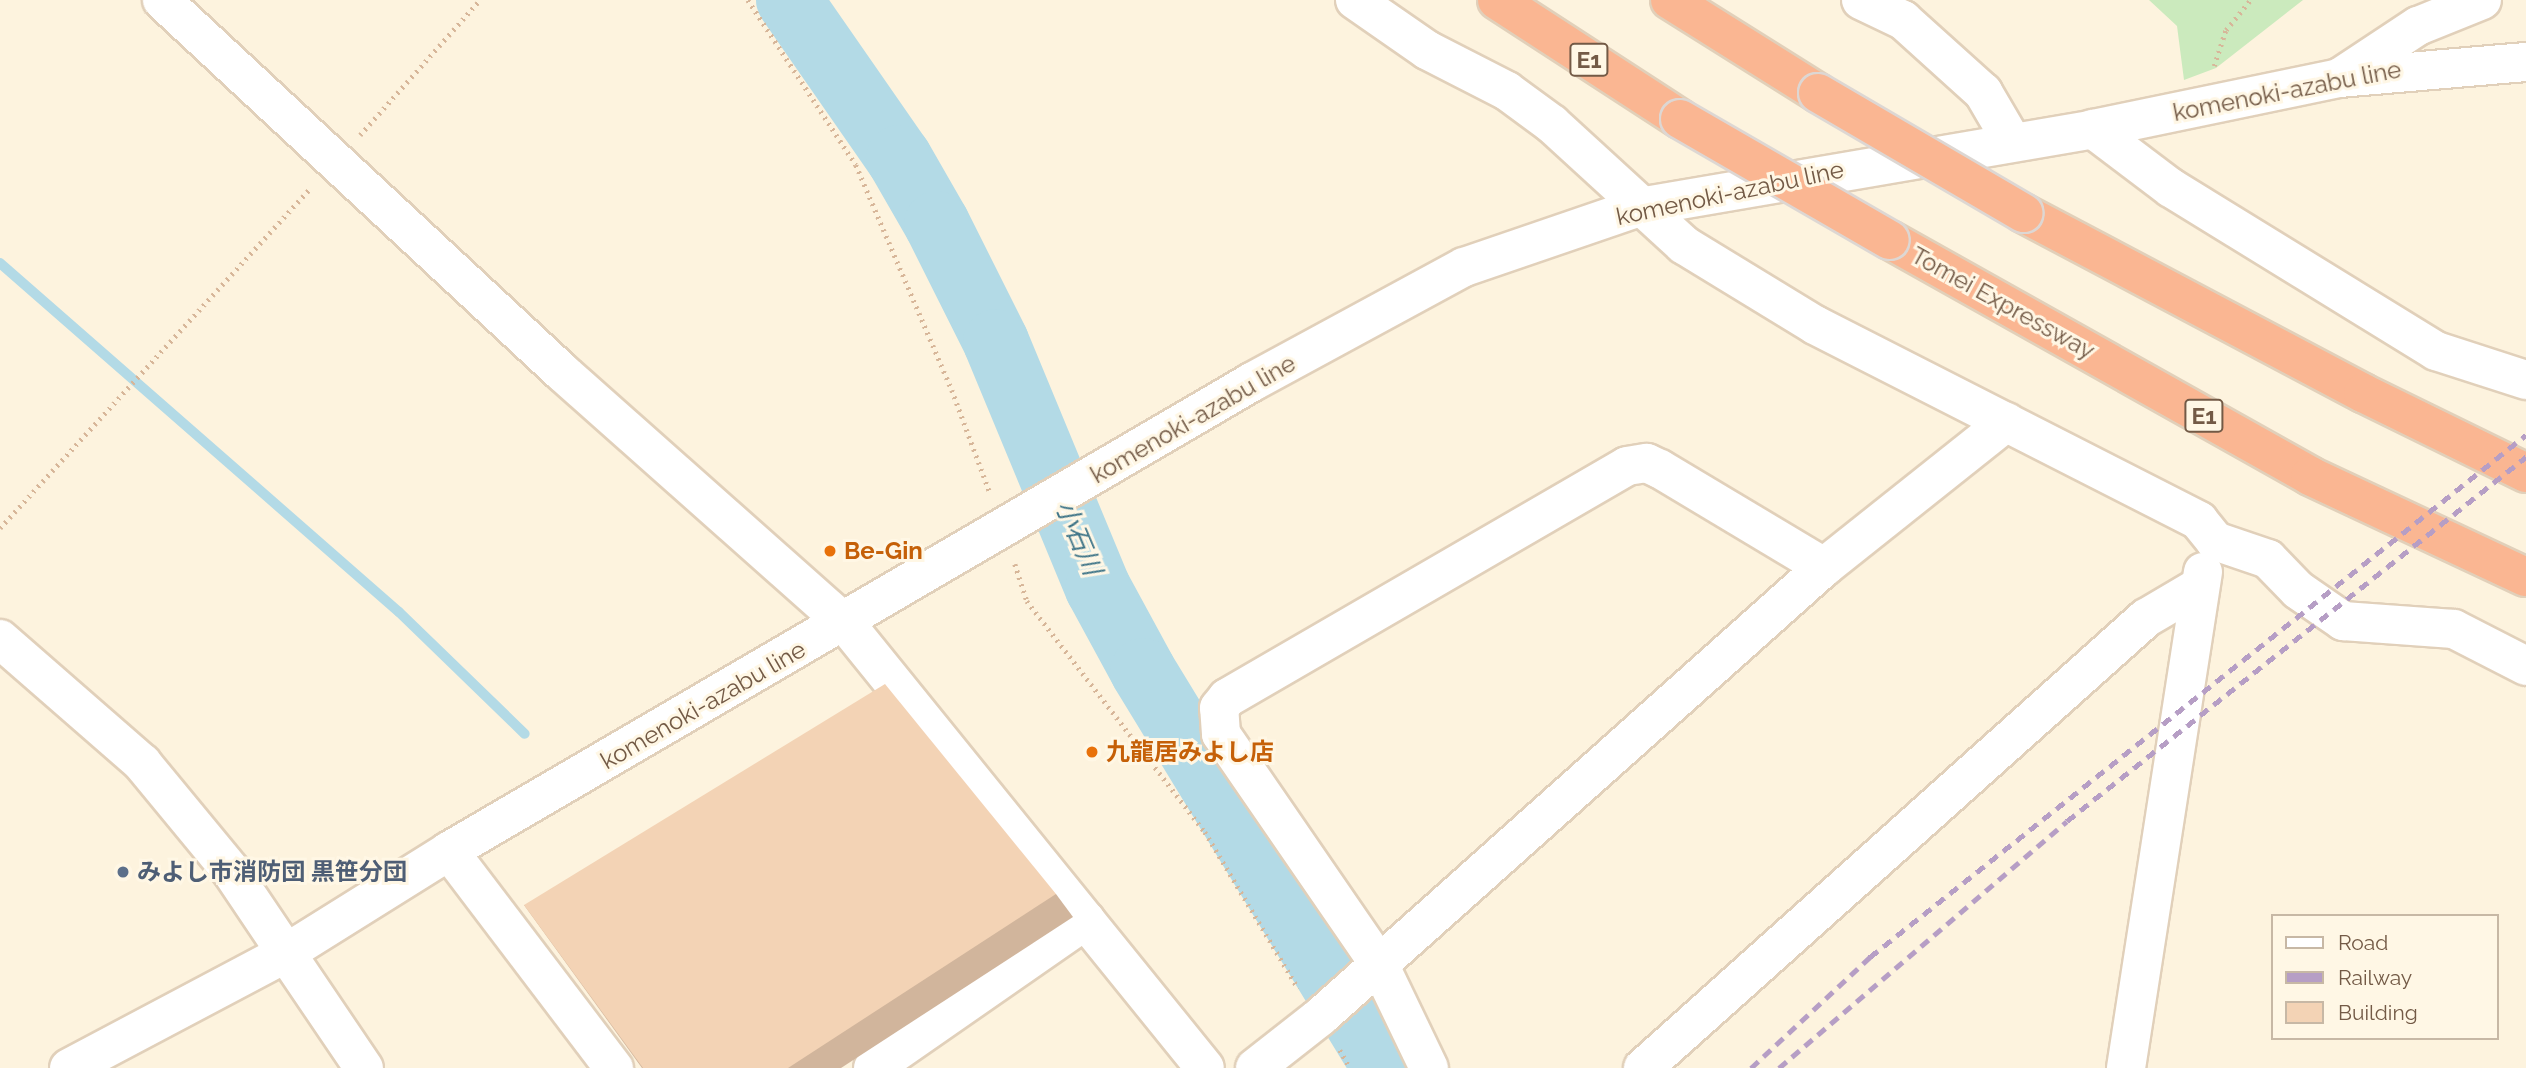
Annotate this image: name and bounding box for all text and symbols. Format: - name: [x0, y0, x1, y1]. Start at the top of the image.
- road number: E1: [1568, 40, 1610, 80]
- street label: komenoki-azabu line: [2170, 55, 2404, 127]
- street label: komenoki-azabu line: [1614, 155, 1846, 231]
- street label: Tomei Expressway: [1906, 241, 2100, 365]
- street label: komenoki-azabu line: [1085, 349, 1301, 489]
- road number: E1: [2183, 396, 2225, 436]
- water label: 小石川: [1048, 496, 1108, 580]
- place label: Be-Gin: [844, 537, 923, 565]
- marker: Be-Gin: [822, 543, 838, 559]
- street label: komenoki-azabu line: [595, 635, 811, 775]
- place label: 九龍居みよし店: [1106, 738, 1274, 766]
- marker: 九龍居みよし店: [1084, 744, 1100, 760]
- place label: みよし市消防団 黒笹分団: [137, 858, 407, 886]
- marker: みよし市消防団 黒笹分団: [115, 864, 131, 880]
- legend: [2270, 914, 2498, 1040]
- text: Road: [2338, 930, 2388, 955]
- text: Railway: [2338, 965, 2412, 990]
- text: Building: [2338, 1000, 2418, 1025]

